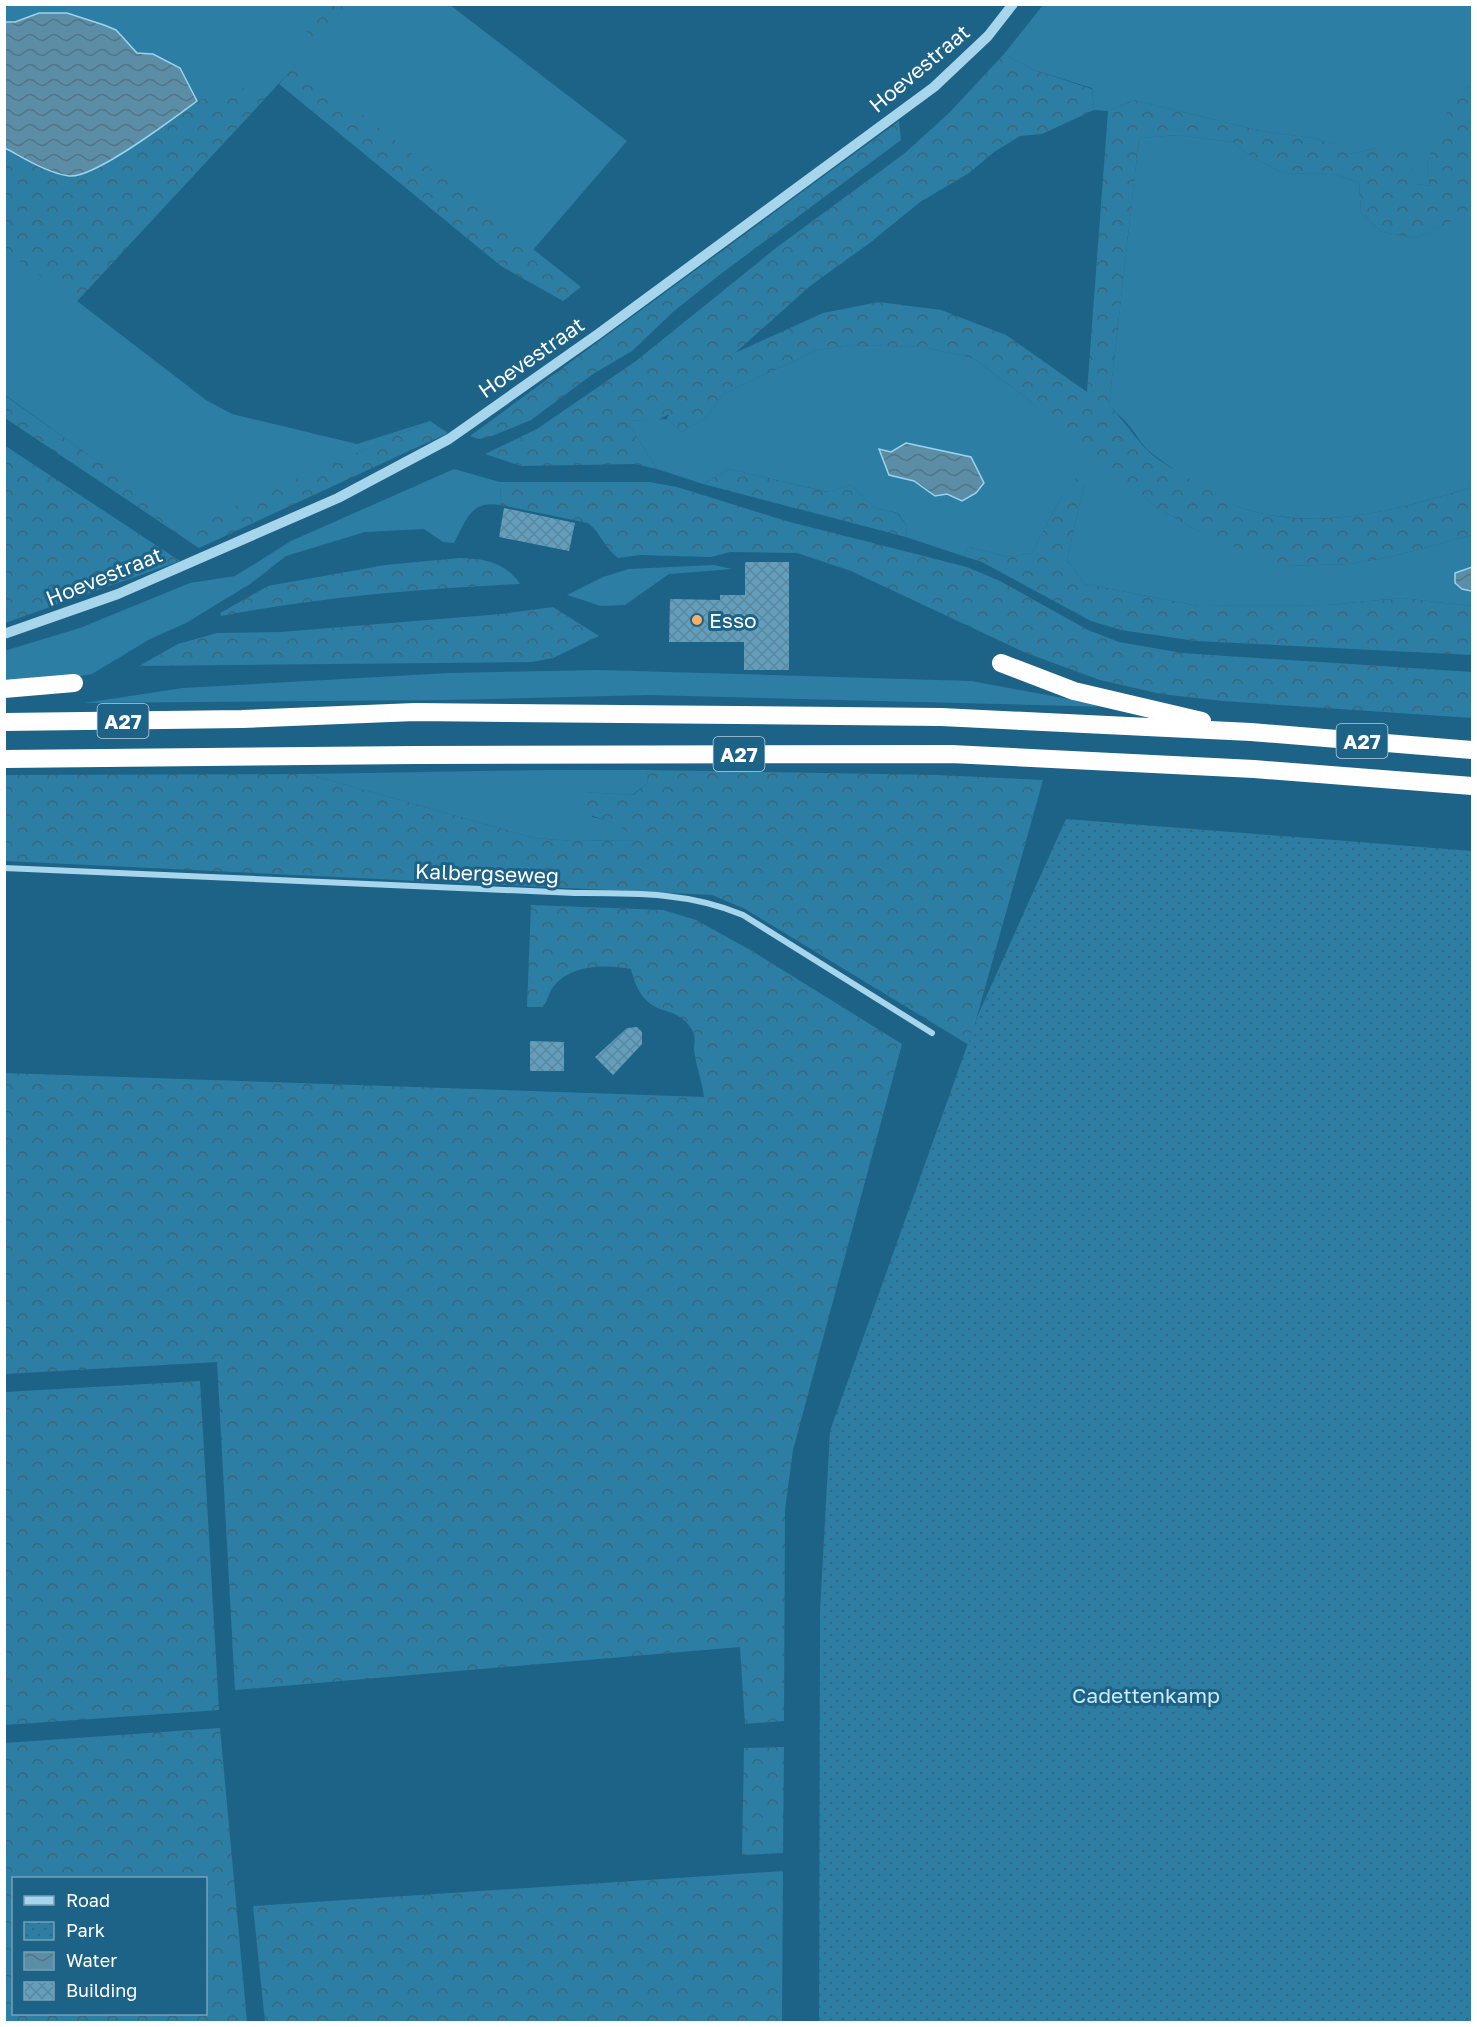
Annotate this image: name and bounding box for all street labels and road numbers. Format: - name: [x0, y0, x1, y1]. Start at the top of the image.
- street label: Hoevestraat: [863, 18, 975, 118]
- street label: Hoevestraat: [473, 311, 589, 403]
- street label: Hoevestraat: [42, 541, 166, 611]
- road number: A27: [98, 704, 148, 738]
- road number: A27: [1336, 724, 1388, 758]
- road number: A27: [714, 737, 764, 771]
- street label: Kalbergseweg: [415, 857, 559, 889]

